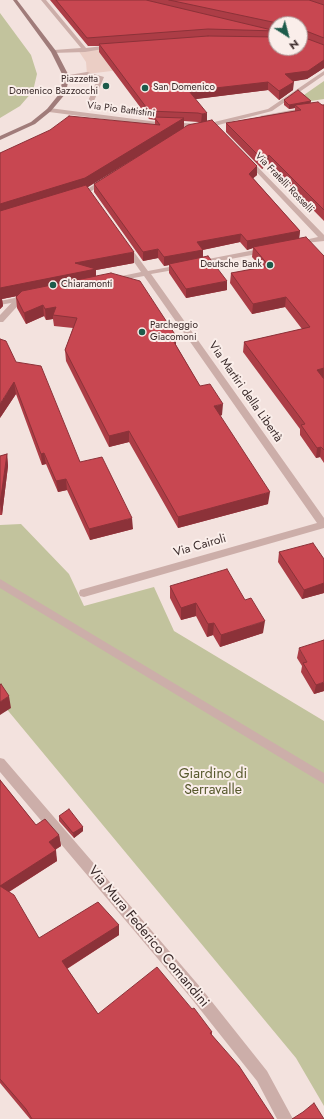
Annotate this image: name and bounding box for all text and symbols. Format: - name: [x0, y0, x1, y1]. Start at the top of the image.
- north arrow: [268, 16, 308, 56]
- text: N: [286, 36, 303, 54]
- place label: Piazzetta Domenico Bazzocchi: [9, 74, 98, 98]
- marker: Piazzetta Domenico Bazzocchi: [101, 81, 111, 91]
- place label: San Domenico: [153, 82, 215, 94]
- marker: San Domenico: [140, 83, 150, 93]
- street label: Via Pio Battistini: [86, 100, 156, 120]
- street label: Via Fratelli Rosselli: [252, 150, 316, 216]
- place label: Deutsche Bank: [200, 259, 262, 271]
- marker: Deutsche Bank: [265, 260, 275, 270]
- place label: Chiaramonti: [61, 279, 112, 291]
- marker: Chiaramonti: [48, 280, 58, 290]
- place label: Parcheggio Giacomoni: [150, 320, 198, 344]
- marker: Parcheggio Giacomoni: [137, 327, 147, 337]
- street label: Via Martiri della Libertà: [205, 339, 285, 445]
- street label: Via Cairoli: [172, 532, 228, 560]
- park label: Giardino di Serravalle: [179, 767, 247, 800]
- street label: Via Mura Federico Comandini: [84, 863, 212, 1011]

